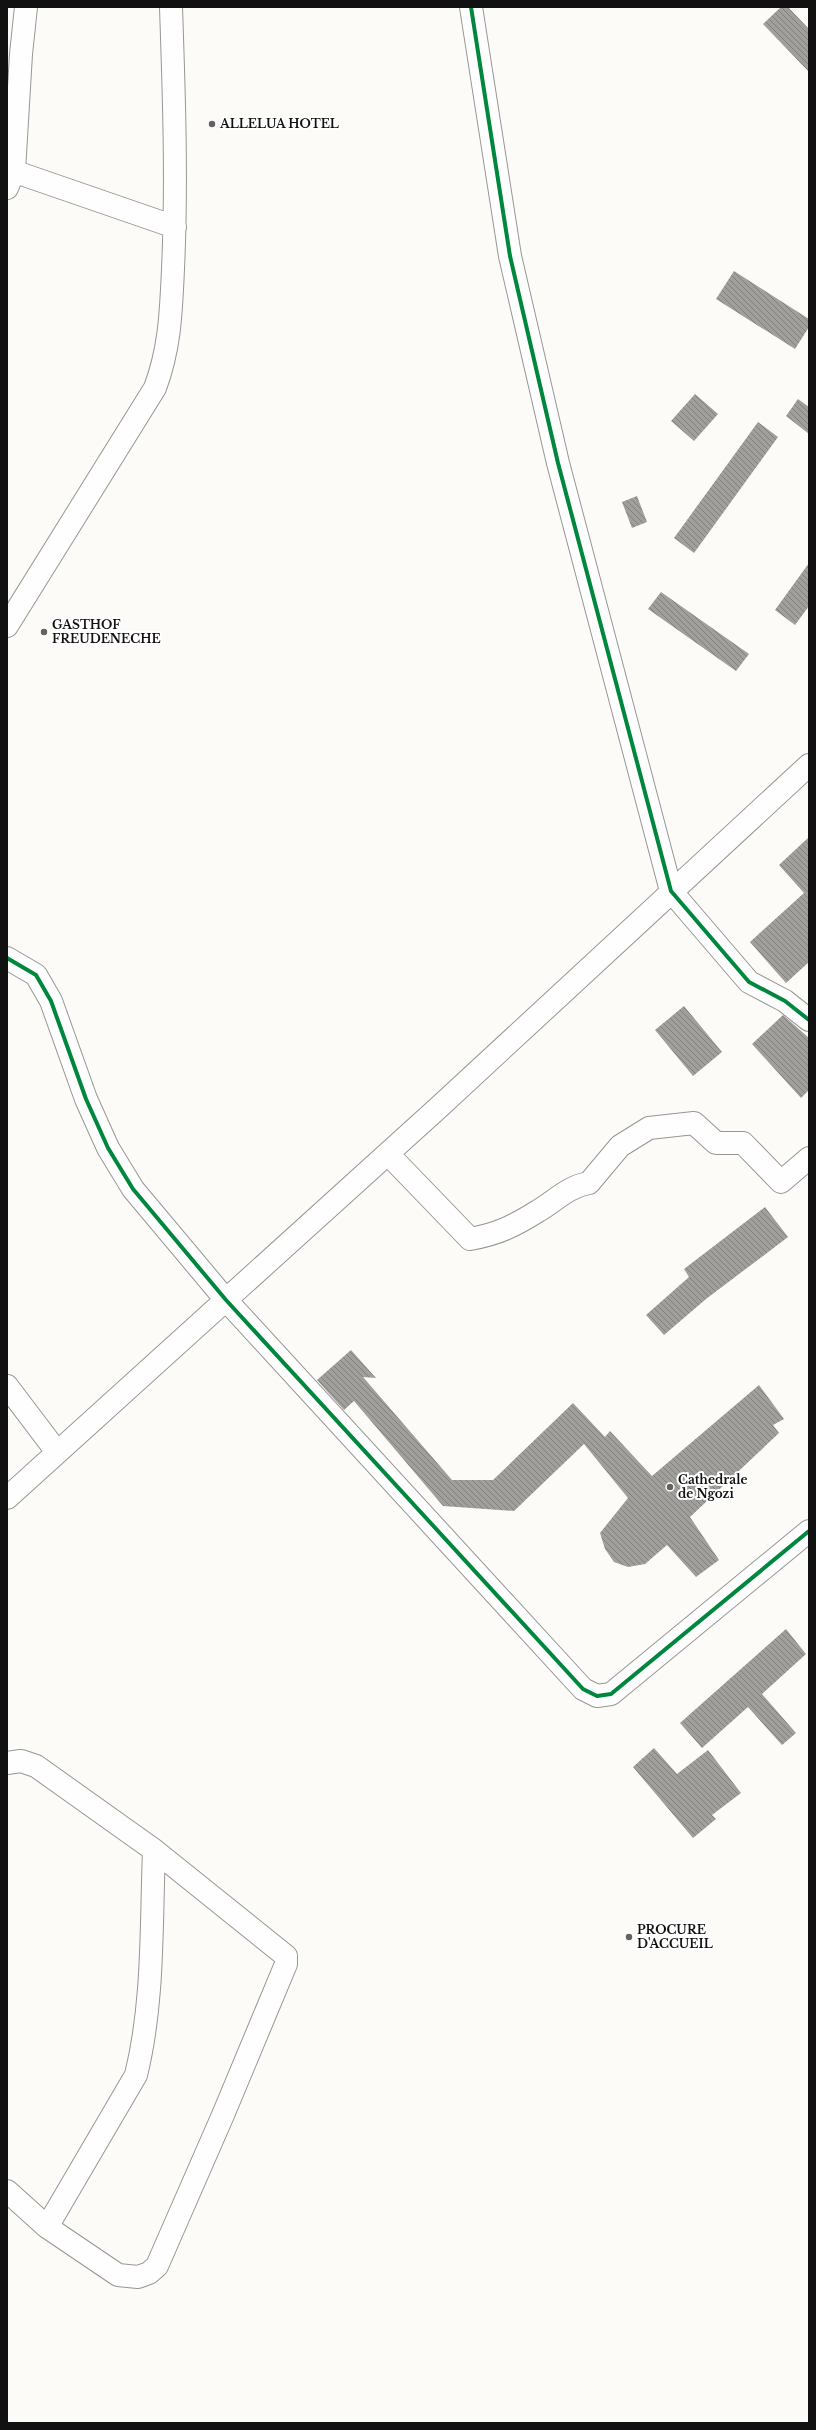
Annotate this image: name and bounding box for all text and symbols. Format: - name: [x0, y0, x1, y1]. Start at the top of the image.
- place label: ALLELUA HOTEL: [219, 116, 339, 131]
- marker: ALLELUA HOTEL: [207, 119, 217, 129]
- place label: GASTHOF FREUDENECHE: [52, 617, 161, 646]
- marker: GASTHOF FREUDENECHE: [39, 627, 49, 637]
- place label: Cathedrale de Ngozi: [678, 1472, 747, 1501]
- marker: Cathedrale de Ngozi: [665, 1482, 675, 1492]
- place label: PROCURE D'ACCUEIL: [637, 1922, 713, 1951]
- marker: PROCURE D'ACCUEIL: [624, 1932, 634, 1942]

